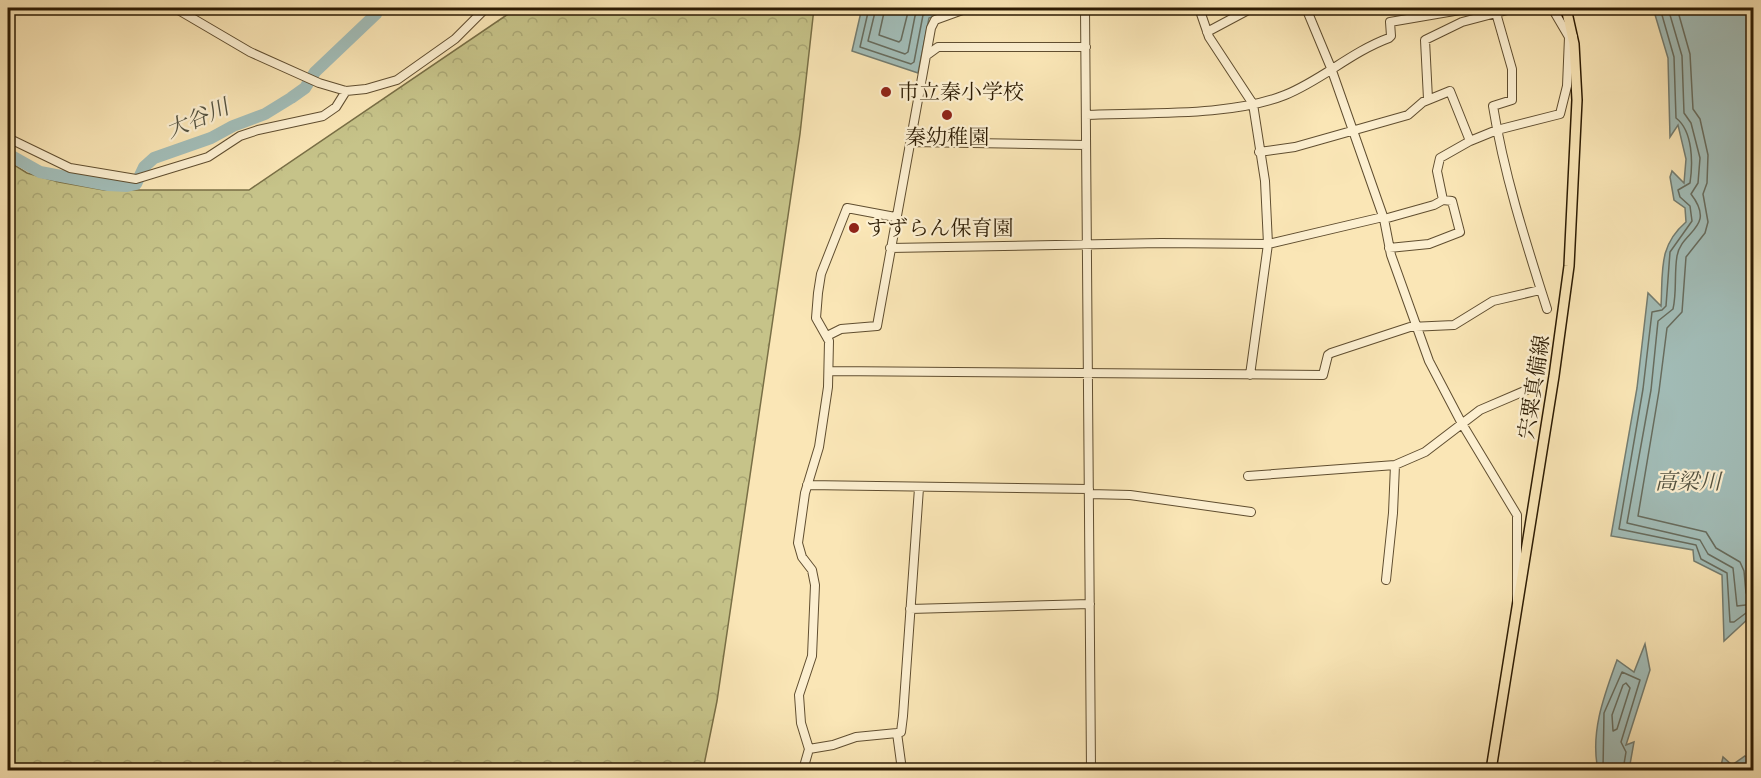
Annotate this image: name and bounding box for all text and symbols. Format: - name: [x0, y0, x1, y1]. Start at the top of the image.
- place label: 市立秦小学校: [898, 80, 1024, 106]
- marker: 市立秦小学校: [879, 85, 893, 99]
- water label: 大谷川: [162, 93, 235, 145]
- marker: 秦幼稚園: [940, 108, 954, 122]
- place label: 秦幼稚園: [905, 125, 989, 151]
- place label: すずらん保育園: [866, 216, 1013, 242]
- marker: すずらん保育園: [847, 221, 861, 235]
- street label: 宍粟真備線: [1514, 333, 1556, 441]
- water label: 高梁川: [1655, 469, 1723, 496]

